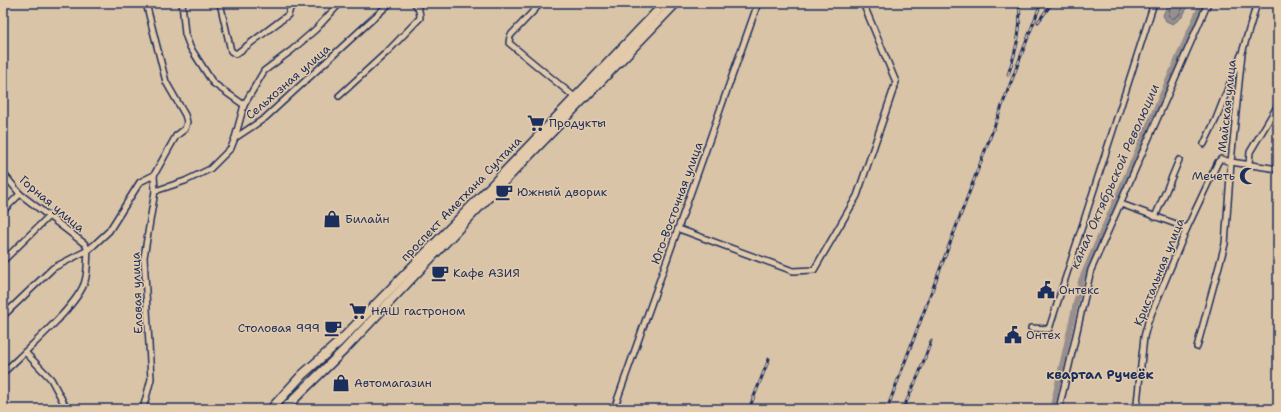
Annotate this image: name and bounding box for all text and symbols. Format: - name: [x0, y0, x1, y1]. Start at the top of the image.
- street label: Сельхозная улица: [242, 41, 334, 123]
- street label: Майская улица: [1214, 58, 1240, 153]
- water label: канал Октябрьской Революции: [1066, 81, 1163, 271]
- supermarket icon: Продукты: [526, 113, 546, 133]
- place label: Продукты: [549, 115, 606, 131]
- street label: проспект Аметхана Султана: [397, 133, 525, 265]
- street label: Юго-Восточная улица: [647, 139, 707, 266]
- mosque icon: Мечеть: [1238, 166, 1258, 186]
- place label: Мечеть: [1192, 168, 1235, 184]
- street label: Горная улица: [16, 172, 88, 236]
- cafe icon: Южный дворик: [494, 182, 514, 202]
- place label: Южный дворик: [517, 184, 608, 200]
- shop icon: Билайн: [322, 209, 342, 229]
- place label: Билайн: [345, 211, 390, 227]
- street label: Кристальная улица: [1130, 215, 1188, 328]
- street label: Еловая улица: [128, 251, 146, 334]
- cafe icon: Кафе АЗИЯ: [430, 263, 450, 283]
- place label: Кафе АЗИЯ: [453, 265, 520, 281]
- public building icon: Онтекс: [1036, 280, 1056, 300]
- place label: Онтекс: [1059, 282, 1099, 298]
- supermarket icon: НАШ гастроном: [348, 301, 368, 321]
- place label: НАШ гастроном: [371, 303, 465, 319]
- cafe icon: Столовая 999: [323, 318, 343, 338]
- place label: Столовая 999: [238, 320, 320, 336]
- public building icon: Онтех: [1003, 325, 1023, 345]
- place label: Онтех: [1026, 327, 1060, 343]
- district label: квартал Ручеёк: [1046, 366, 1154, 383]
- shop icon: Автомагазин: [331, 373, 351, 393]
- place label: Автомагазин: [354, 375, 432, 391]

